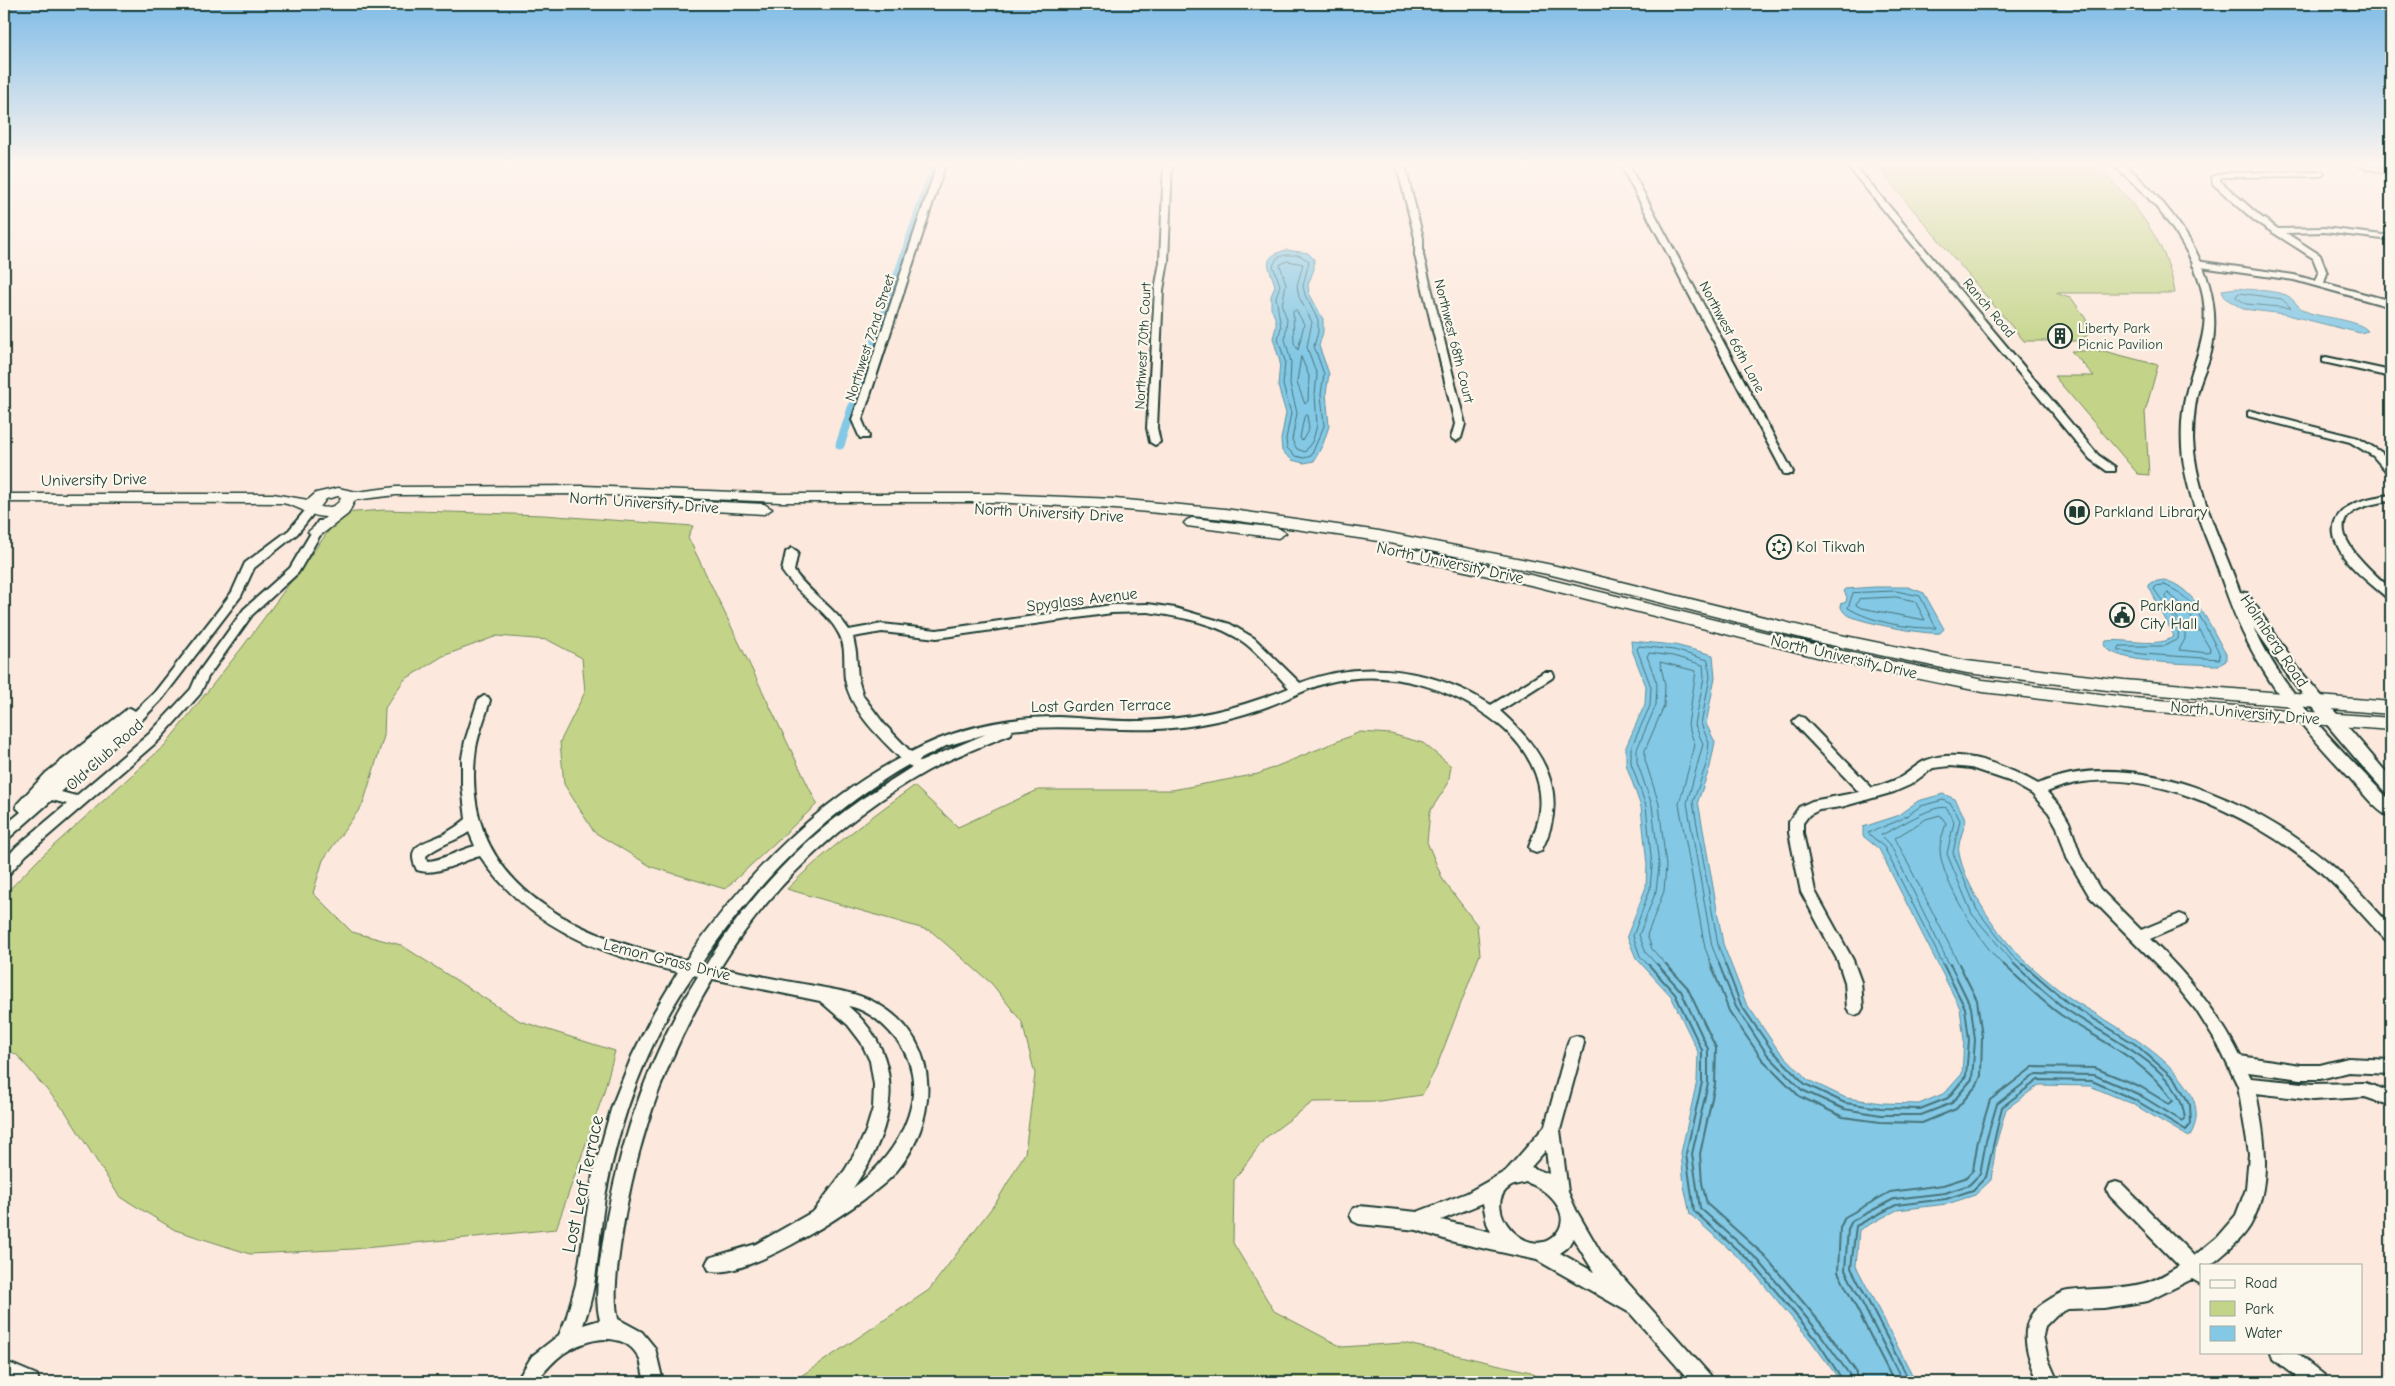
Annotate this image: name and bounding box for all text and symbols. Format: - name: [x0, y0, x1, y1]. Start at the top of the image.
- street label: Northwest 72nd Street: [841, 272, 899, 403]
- street label: Ranch Road: [1959, 275, 2019, 341]
- street label: Northwest 68th Court: [1430, 277, 1478, 406]
- street label: Northwest 66th Lane: [1696, 279, 1768, 395]
- street label: Northwest 70th Court: [1131, 281, 1155, 410]
- place label: Liberty Park Picnic Pavilion: [2078, 320, 2163, 353]
- building icon: Liberty Park Picnic Pavilion: [2047, 323, 2073, 349]
- street label: University Drive: [41, 470, 147, 490]
- street label: North University Drive: [569, 489, 719, 517]
- library icon: Parkland Library: [2064, 499, 2090, 525]
- street label: North University Drive: [974, 500, 1124, 526]
- place label: Parkland Library: [2094, 503, 2208, 521]
- synagogue icon: Kol Tikvah: [1766, 534, 1792, 560]
- place label: Kol Tikvah: [1796, 538, 1865, 556]
- street label: North University Drive: [1375, 539, 1525, 587]
- street label: Spyglass Avenue: [1025, 584, 1139, 616]
- street label: Holmberg Road: [2236, 591, 2312, 691]
- place label: Parkland City Hall: [2140, 597, 2200, 633]
- public building icon: Parkland City Hall: [2109, 602, 2135, 628]
- street label: North University Drive: [1769, 631, 1919, 683]
- street label: Lost Garden Terrace: [1031, 696, 1171, 716]
- street label: North University Drive: [2170, 698, 2320, 728]
- street label: Old Club Road: [63, 716, 147, 794]
- street label: Lemon Grass Drive: [602, 935, 732, 985]
- street label: Lost Leaf Terrace: [558, 1113, 608, 1255]
- legend: [2200, 1264, 2362, 1354]
- text: Road: [2245, 1274, 2277, 1292]
- text: Park: [2245, 1300, 2274, 1318]
- text: Water: [2245, 1324, 2282, 1342]

